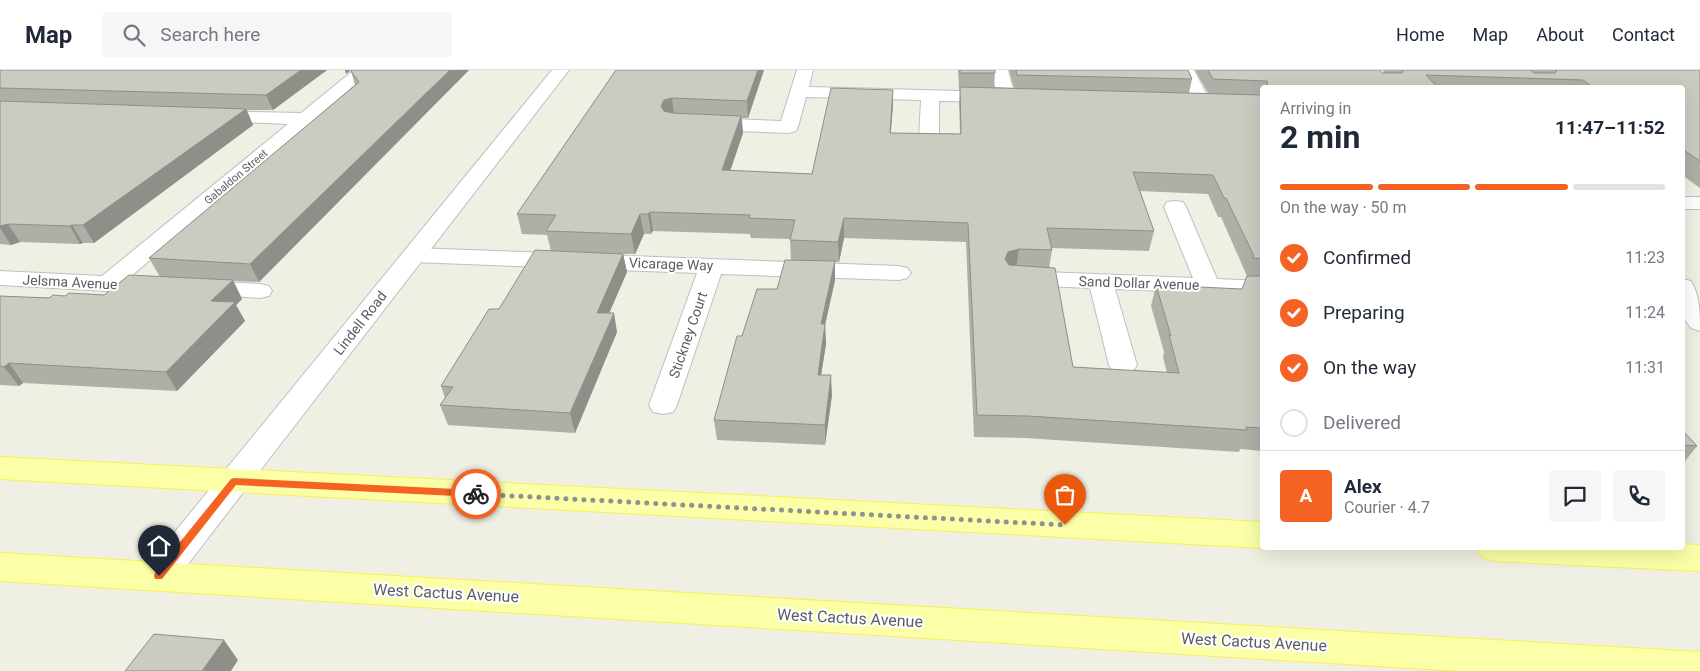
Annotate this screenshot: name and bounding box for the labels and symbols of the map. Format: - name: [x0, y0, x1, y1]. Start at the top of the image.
- street label: Gabaldon Street: [202, 147, 271, 207]
- street label: Vicarage Way: [629, 255, 714, 273]
- street label: Jelsma Avenue: [22, 272, 118, 292]
- street label: Sand Dollar Avenue: [1078, 273, 1200, 293]
- street label: Lindell Road: [330, 288, 390, 358]
- street label: Stickney Court: [666, 289, 710, 380]
- courier: [451, 469, 501, 519]
- pin: [1044, 474, 1086, 525]
- pin: [138, 525, 180, 576]
- street label: West Cactus Avenue: [373, 580, 519, 606]
- street label: West Cactus Avenue: [777, 605, 923, 631]
- street label: West Cactus Avenue: [1181, 629, 1327, 655]

